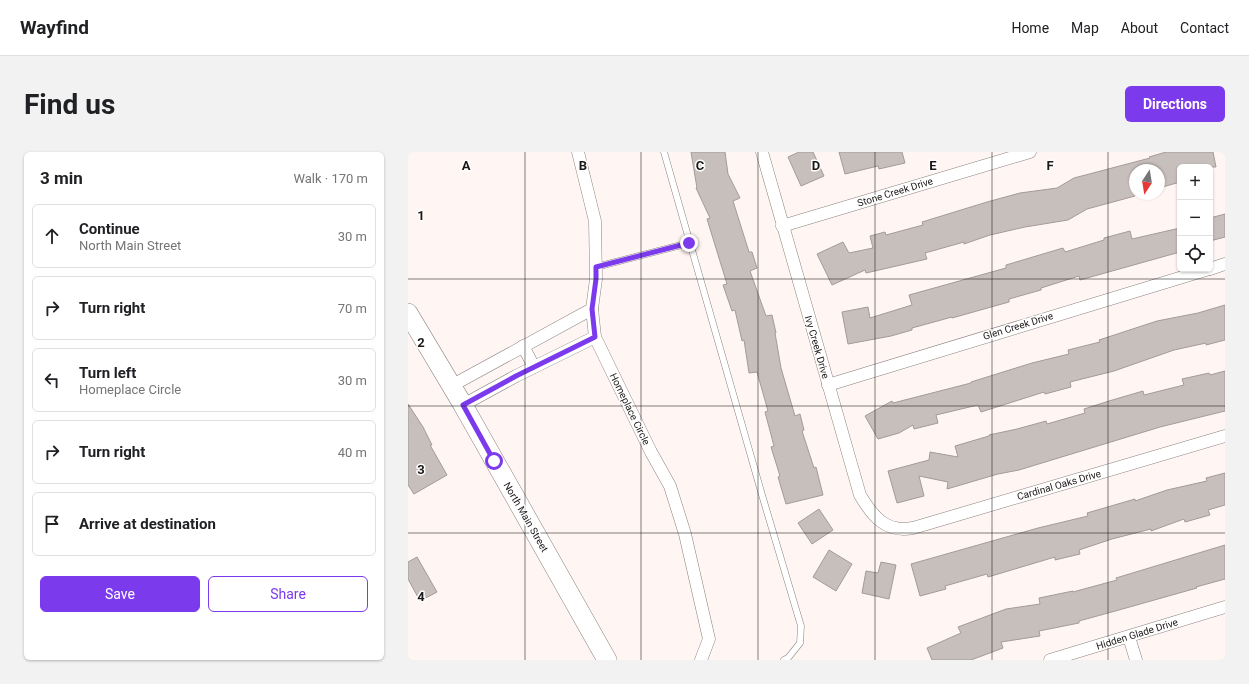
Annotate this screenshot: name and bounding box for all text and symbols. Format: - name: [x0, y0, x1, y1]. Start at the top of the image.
- text: Wayfind: [20, 16, 89, 39]
- text: Home: [1011, 20, 1049, 36]
- text: Map: [1071, 20, 1099, 36]
- text: About: [1121, 20, 1158, 36]
- text: Contact: [1180, 20, 1229, 36]
- button: Directions: [1125, 86, 1225, 122]
- text: Find us: [24, 88, 115, 121]
- text: A: [462, 158, 471, 173]
- text: B: [579, 158, 587, 173]
- text: C: [696, 158, 705, 173]
- text: D: [812, 158, 820, 173]
- text: E: [929, 158, 937, 173]
- text: F: [1046, 158, 1054, 173]
- north arrow: [1129, 164, 1165, 200]
- map controls: [1177, 164, 1213, 272]
- button: +: [1177, 164, 1213, 200]
- text: 3 min: [40, 168, 83, 188]
- text: Walk · 170 m: [293, 171, 368, 186]
- street label: Stone Creek Drive: [856, 175, 934, 209]
- button: −: [1177, 200, 1213, 236]
- text: 1: [417, 208, 425, 223]
- text: Continue: [79, 220, 140, 238]
- icon: ahead: [41, 225, 63, 247]
- text: 30 m: [338, 229, 367, 244]
- route end: [680, 234, 698, 252]
- button: locate: [1177, 236, 1213, 272]
- text: North Main Street: [79, 238, 181, 253]
- icon: right: [41, 297, 63, 319]
- text: Turn right: [79, 299, 145, 317]
- text: 70 m: [338, 301, 367, 316]
- street label: Glen Creek Drive: [981, 310, 1055, 342]
- street label: Ivy Creek Drive: [803, 314, 831, 380]
- text: 2: [417, 335, 425, 350]
- text: Turn left: [79, 364, 136, 382]
- icon: left: [41, 369, 63, 391]
- street label: Homeplace Circle: [608, 371, 652, 447]
- text: 30 m: [338, 373, 367, 388]
- text: Homeplace Circle: [79, 382, 181, 397]
- icon: right: [41, 441, 63, 463]
- text: Turn right: [79, 443, 145, 461]
- text: 40 m: [338, 445, 367, 460]
- route start: [485, 452, 503, 470]
- text: 3: [417, 462, 425, 477]
- street label: Cardinal Oaks Drive: [1016, 468, 1102, 502]
- street label: North Main Street: [502, 480, 550, 554]
- icon: arrive: [41, 513, 63, 535]
- text: Arrive at destination: [79, 515, 216, 533]
- button: Save: [40, 576, 200, 612]
- button: Share: [208, 576, 368, 612]
- text: 4: [417, 589, 425, 604]
- street label: Hidden Glade Drive: [1095, 616, 1179, 652]

